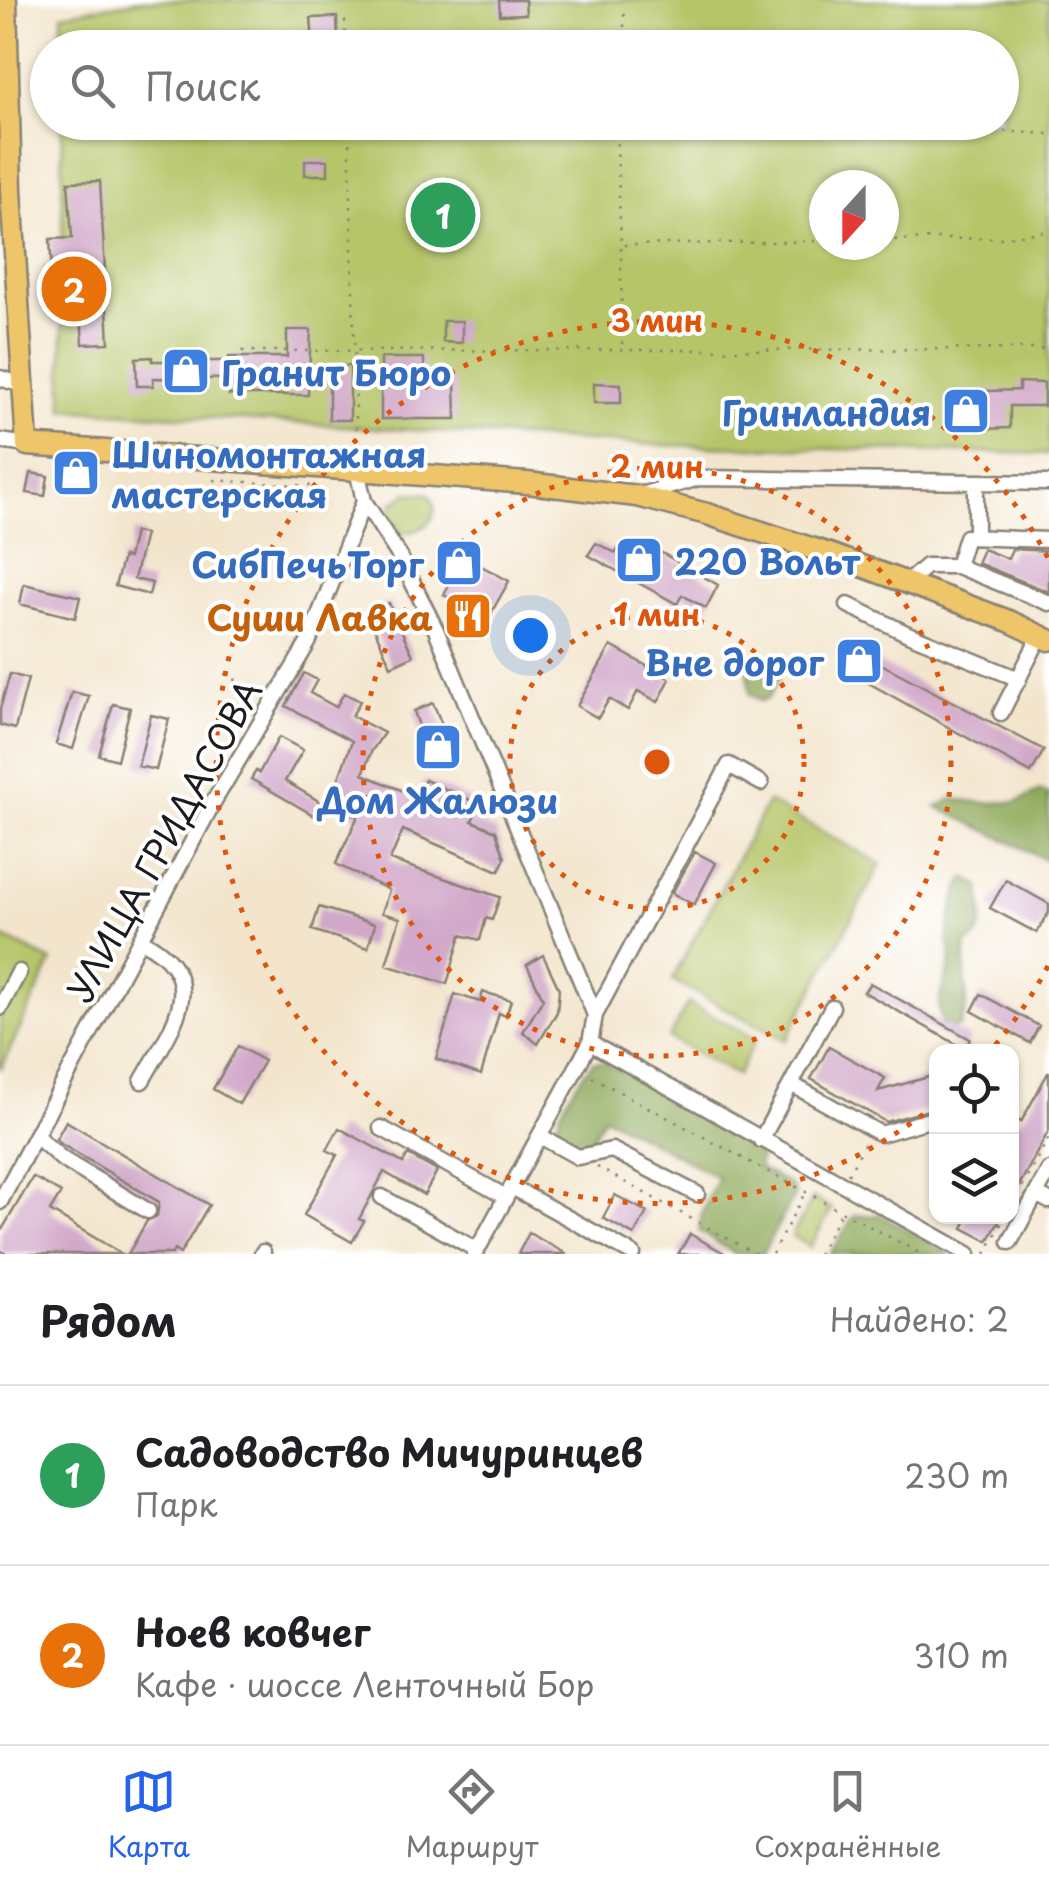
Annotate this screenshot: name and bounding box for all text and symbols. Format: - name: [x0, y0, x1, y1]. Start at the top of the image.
- search box: [30, 30, 1019, 140]
- text: Поиск: [145, 57, 260, 114]
- icon: search: [65, 58, 120, 113]
- north arrow: [809, 170, 899, 260]
- pin: 1: [410, 178, 476, 252]
- pin: 2: [42, 252, 106, 326]
- text: 3 мин: [611, 297, 703, 342]
- shop icon: Гранит Бюро: [160, 345, 212, 397]
- place label: Гранит Бюро: [221, 345, 451, 398]
- place label: Гринландия: [722, 385, 931, 438]
- shop icon: Гринландия: [940, 385, 992, 437]
- place label: Шиномонтажная мастерская: [111, 427, 426, 520]
- text: 2 мин: [610, 443, 704, 488]
- shop icon: Шиномонтажная мастерская: [50, 447, 102, 499]
- shop icon: 220 Вольт: [613, 534, 665, 586]
- place label: 220 Вольт: [674, 534, 861, 587]
- place label: СибПечьТорг: [191, 537, 425, 590]
- shop icon: СибПечьТорг: [433, 537, 485, 589]
- place label: Суши Лавка: [206, 590, 433, 643]
- restaurant icon: Суши Лавка: [442, 590, 494, 642]
- text: 1 мин: [614, 591, 700, 636]
- your location: [505, 610, 556, 661]
- place label: Вне дорог: [645, 635, 825, 688]
- shop icon: Вне дорог: [833, 635, 885, 687]
- street label: УЛИЦА ГРИДАСОВА: [52, 669, 274, 1011]
- shop icon: Дом Жалюзи: [412, 721, 464, 773]
- centre of rings: [639, 744, 675, 780]
- place label: Дом Жалюзи: [316, 773, 558, 826]
- map controls: [929, 1044, 1019, 1224]
- button: locate: [929, 1044, 1019, 1134]
- button: layers: [929, 1134, 1019, 1224]
- text: Рядом: [40, 1288, 177, 1351]
- text: Найдено: 2: [830, 1295, 1009, 1343]
- text: Садоводство Мичуринцев: [135, 1423, 643, 1480]
- text: 1: [65, 1451, 80, 1499]
- text: 230 m: [904, 1451, 1009, 1499]
- text: Парк: [135, 1480, 218, 1528]
- text: Ноев ковчег: [135, 1603, 370, 1660]
- text: 2: [61, 1631, 84, 1679]
- text: 310 m: [913, 1631, 1009, 1679]
- text: Кафе · шоссе Ленточный Бор: [135, 1660, 594, 1708]
- tab: Карта: [108, 1764, 190, 1867]
- tab: Маршрут: [406, 1764, 538, 1867]
- tab: Сохранённые: [754, 1764, 941, 1867]

